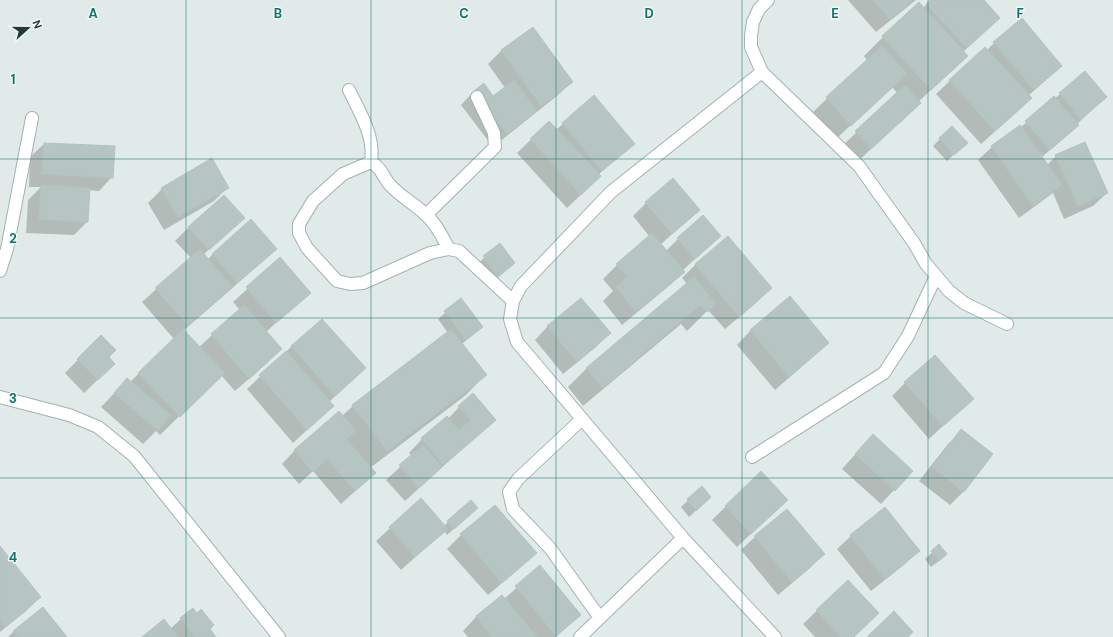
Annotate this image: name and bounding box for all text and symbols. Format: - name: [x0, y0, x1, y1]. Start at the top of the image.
- text: A: [88, 5, 98, 22]
- text: B: [274, 5, 282, 22]
- text: C: [459, 5, 469, 22]
- text: D: [644, 5, 654, 22]
- text: E: [831, 5, 839, 22]
- text: F: [1016, 5, 1024, 22]
- north arrow: [8, 8, 48, 48]
- text: N: [29, 18, 45, 31]
- text: 1: [11, 71, 15, 88]
- text: 2: [9, 230, 17, 247]
- text: 3: [9, 390, 17, 407]
- text: 4: [9, 549, 17, 566]

